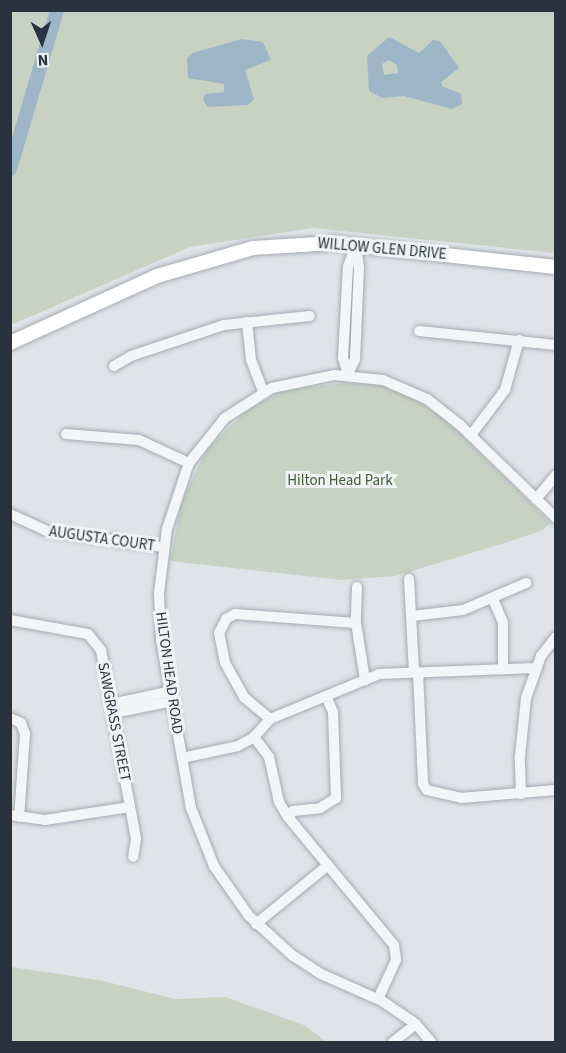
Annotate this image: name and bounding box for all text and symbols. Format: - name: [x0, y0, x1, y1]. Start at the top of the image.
- north arrow: [12, 12, 72, 72]
- text: N: [37, 49, 49, 71]
- street label: WILLOW GLEN DRIVE: [317, 234, 447, 264]
- park label: Hilton Head Park: [287, 472, 393, 490]
- street label: AUGUSTA COURT: [48, 523, 156, 555]
- street label: HILTON HEAD ROAD: [152, 611, 186, 735]
- street label: SAWGRASS STREET: [94, 661, 134, 783]

